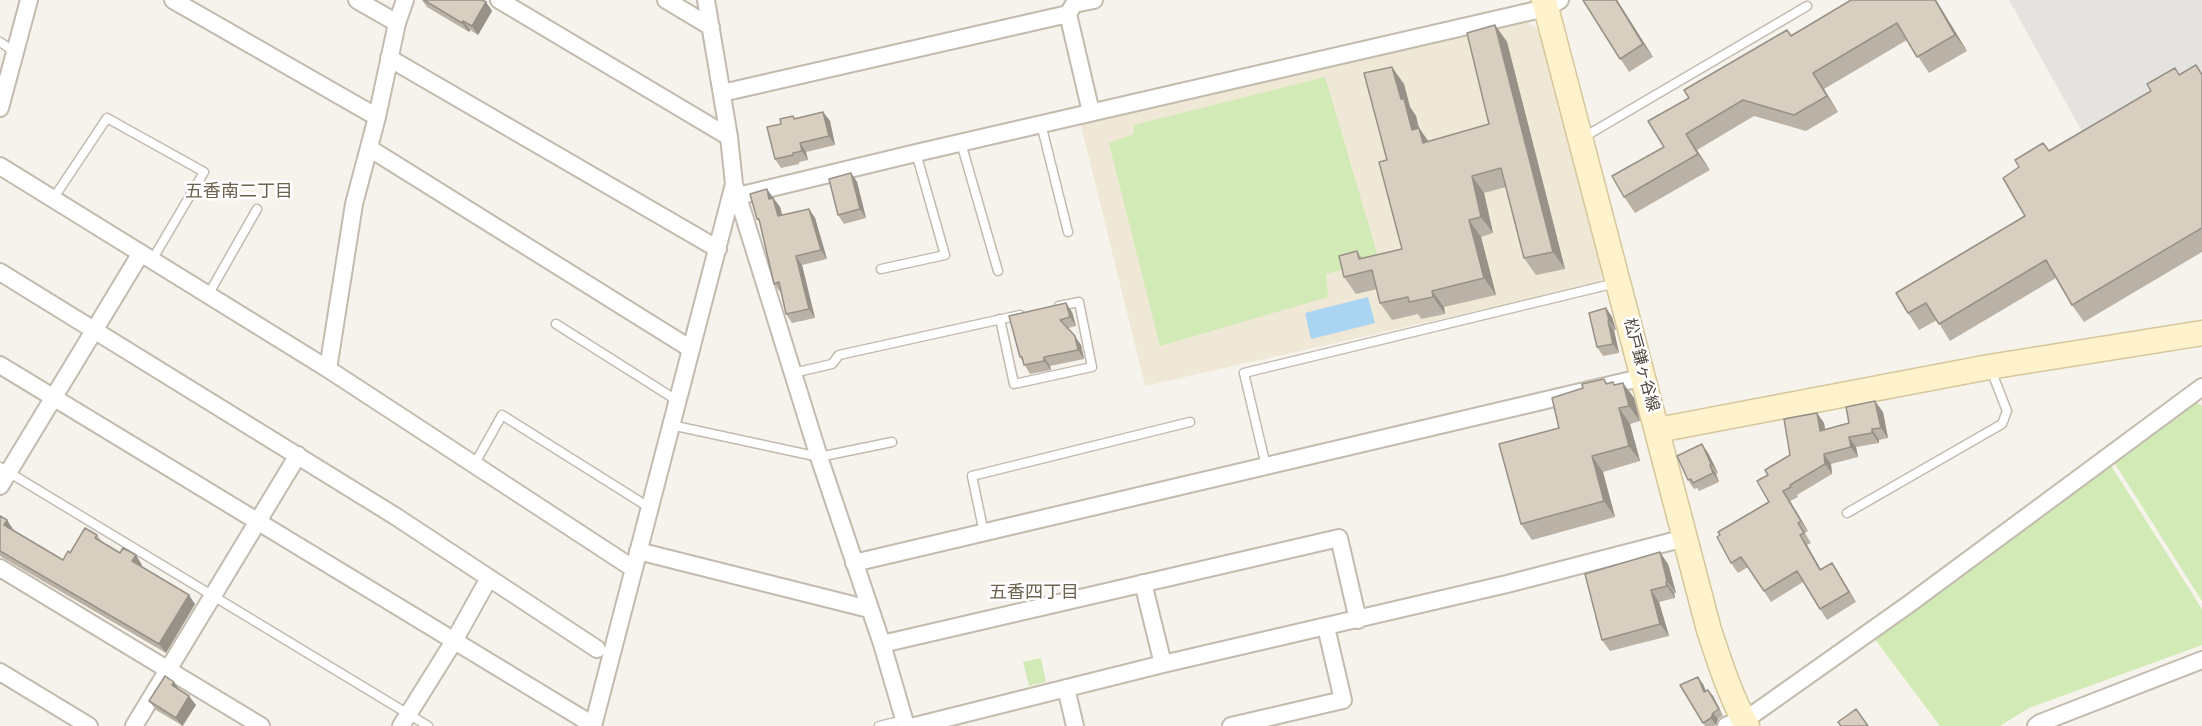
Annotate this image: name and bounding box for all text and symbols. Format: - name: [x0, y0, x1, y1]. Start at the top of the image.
- district label: 五香南二丁目: [185, 181, 293, 203]
- street label: 松戸鎌ヶ谷線: [1619, 316, 1663, 414]
- district label: 五香四丁目: [989, 582, 1079, 604]

